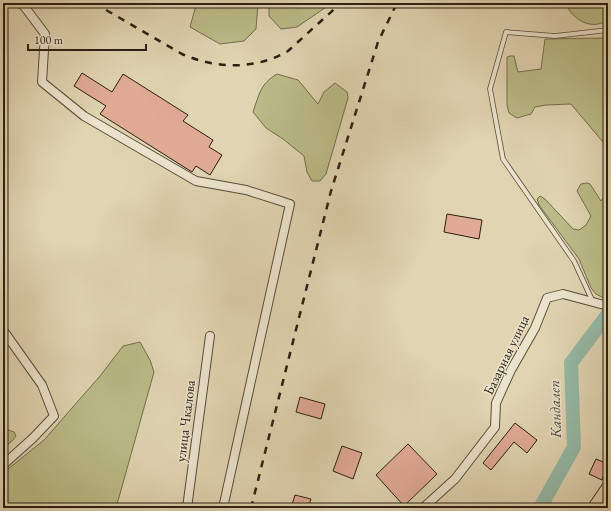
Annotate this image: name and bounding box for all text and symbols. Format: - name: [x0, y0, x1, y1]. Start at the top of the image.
- scale bar: [28, 26, 146, 52]
- text: 100 m: [34, 32, 64, 48]
- street label: Базарная улица: [479, 312, 533, 398]
- street label: улица Чкалова: [171, 379, 199, 463]
- water label: Кандалеп: [544, 379, 565, 440]

